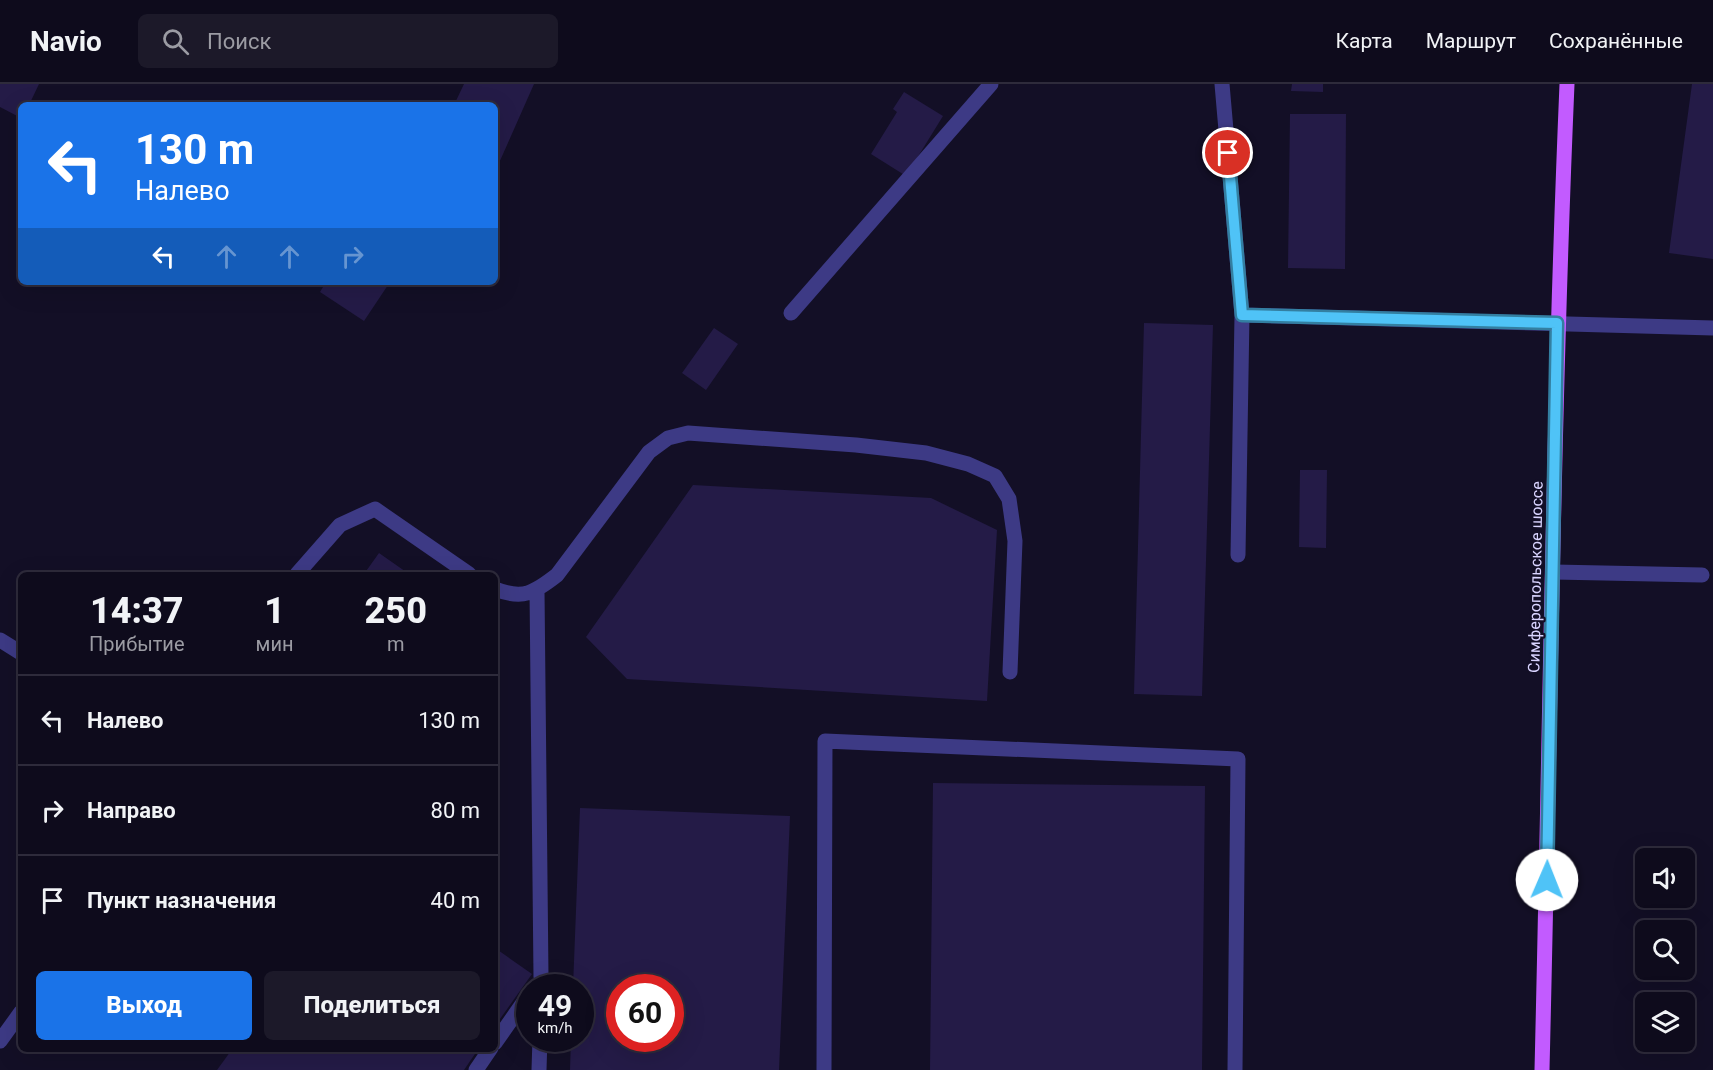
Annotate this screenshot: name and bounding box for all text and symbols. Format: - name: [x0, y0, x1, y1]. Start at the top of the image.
- search box: [138, 14, 558, 68]
- text: Navio: [30, 25, 102, 58]
- icon: search: [159, 25, 192, 58]
- text: Поиск: [207, 29, 271, 54]
- text: Карта: [1336, 29, 1393, 53]
- text: Маршрут: [1426, 29, 1516, 53]
- text: Сохранённые: [1549, 29, 1683, 53]
- text: 130 m: [135, 125, 254, 174]
- icon: left: [36, 126, 114, 204]
- pin: [1202, 127, 1253, 178]
- icon: arrive: [1211, 136, 1244, 169]
- text: Налево: [135, 175, 230, 207]
- icon: left: [147, 240, 180, 273]
- icon: ahead: [210, 240, 243, 273]
- icon: ahead: [273, 240, 306, 273]
- icon: right: [336, 240, 369, 273]
- street label: Симферопольское шоссе: [1524, 481, 1547, 673]
- text: 14:37: [90, 590, 184, 632]
- text: 1: [264, 590, 285, 632]
- text: 250: [365, 590, 427, 632]
- text: Прибытие: [89, 632, 185, 656]
- text: мин: [256, 632, 294, 656]
- text: m: [387, 632, 405, 656]
- icon: left: [36, 704, 69, 737]
- text: Налево: [87, 708, 164, 733]
- text: 130 m: [418, 708, 480, 733]
- icon: right: [36, 794, 69, 827]
- text: Направо: [87, 798, 176, 823]
- text: 80 m: [431, 798, 480, 823]
- position arrow: [1515, 848, 1579, 912]
- map controls: [1635, 848, 1695, 1052]
- button: sound: [1635, 848, 1695, 908]
- icon: arrive: [36, 884, 69, 917]
- text: Пункт назначения: [87, 888, 276, 913]
- text: 40 m: [431, 888, 480, 913]
- button: search: [1635, 920, 1695, 980]
- button: Выход: [36, 971, 252, 1040]
- button: Поделиться: [264, 971, 480, 1040]
- speed limit sign: 60: [606, 974, 684, 1052]
- text: 49: [538, 988, 572, 1023]
- button: layers: [1635, 992, 1695, 1052]
- text: km/h: [537, 1019, 573, 1037]

